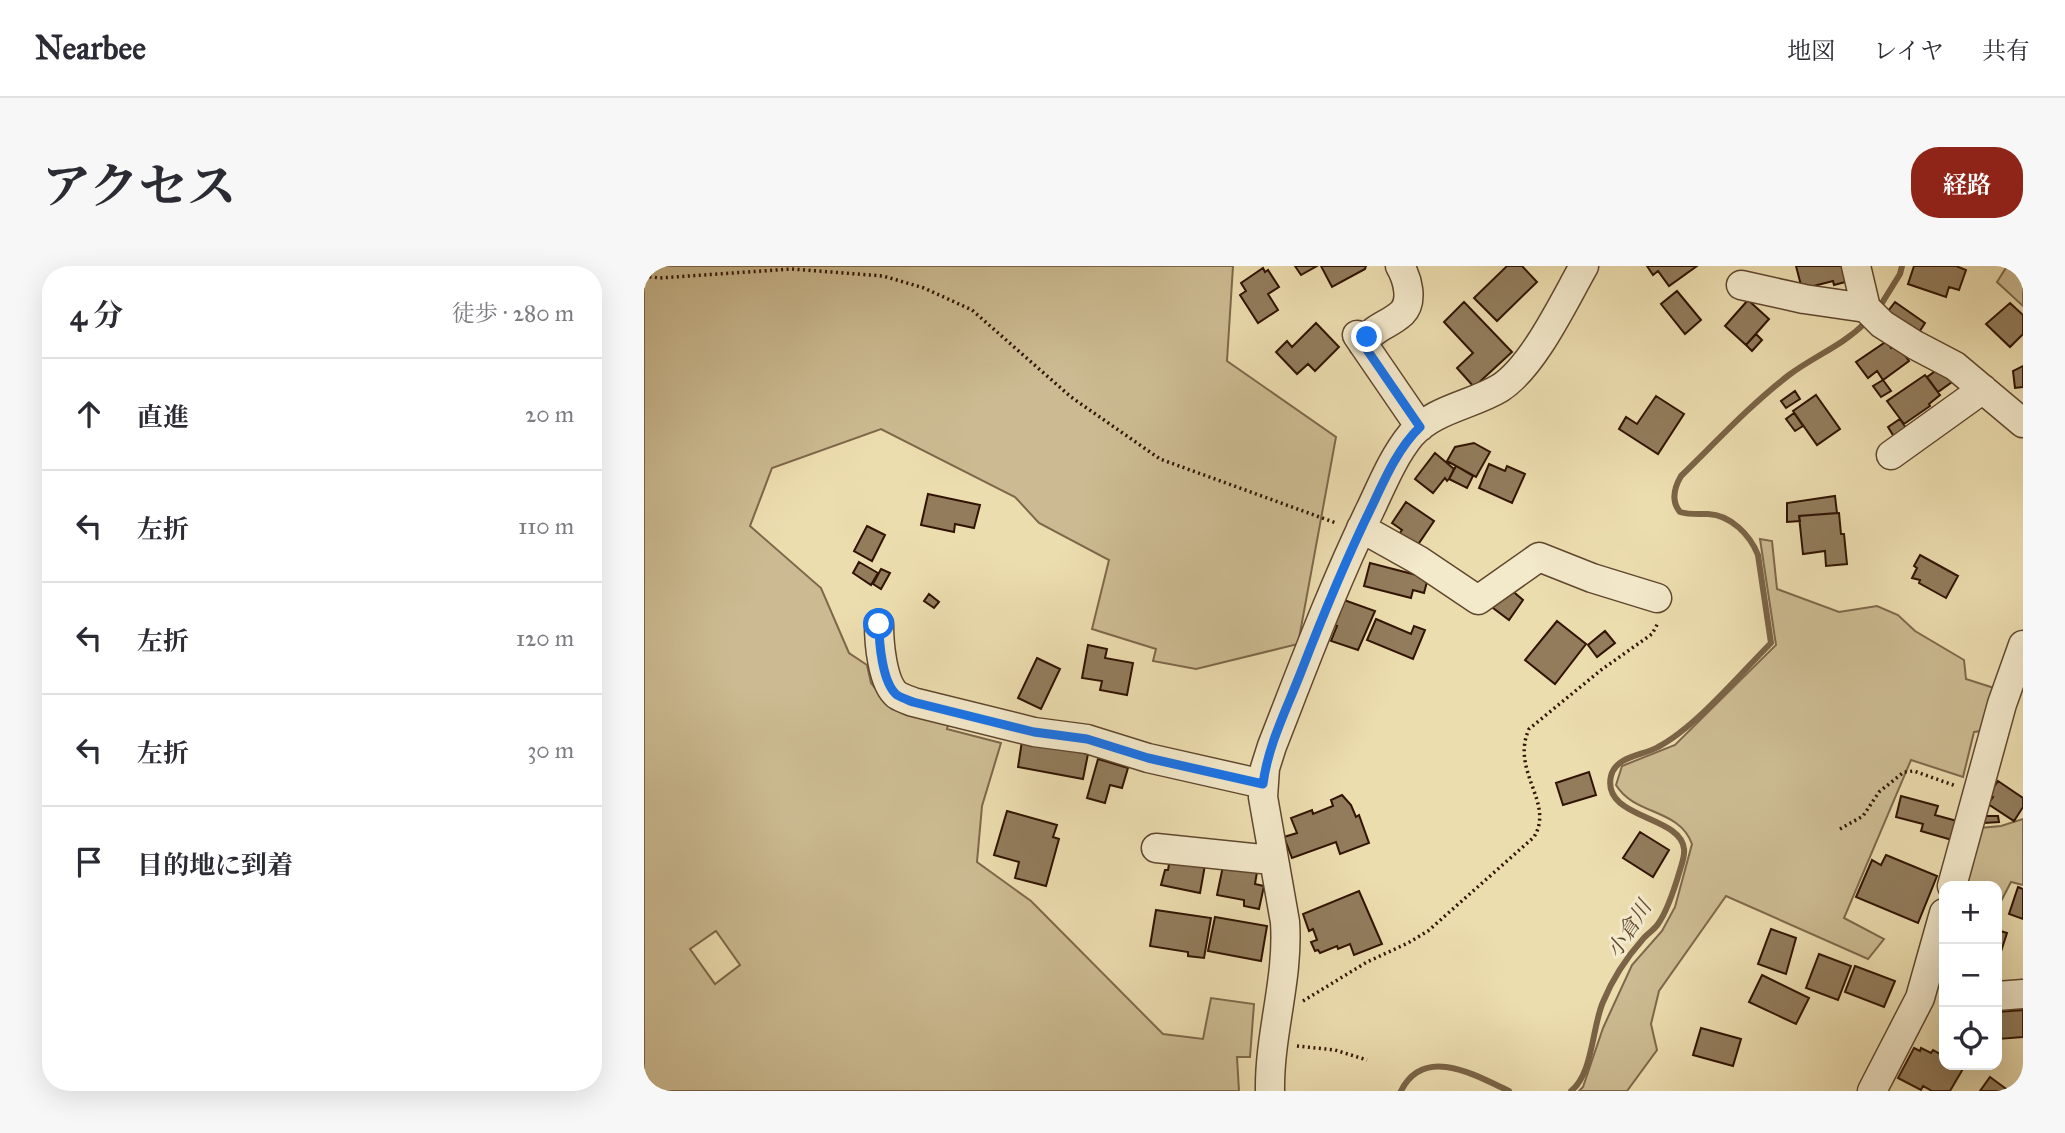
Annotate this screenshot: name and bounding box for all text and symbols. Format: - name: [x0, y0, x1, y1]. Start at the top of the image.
- text: Nearbee: [35, 28, 146, 68]
- text: 地図: [1787, 36, 1835, 66]
- text: レイヤ: [1873, 36, 1944, 66]
- text: 共有: [1982, 36, 2030, 66]
- button: 経路: [1911, 147, 2023, 218]
- text: アクセス: [42, 157, 237, 216]
- text: 4 分: [70, 297, 123, 333]
- text: 徒歩 · 280 m: [452, 299, 574, 327]
- route end: [1351, 321, 1382, 352]
- icon: ahead: [70, 395, 108, 433]
- text: 20 m: [525, 400, 574, 428]
- text: 直進: [137, 401, 189, 433]
- icon: left: [70, 507, 108, 545]
- text: 110 m: [518, 512, 574, 540]
- text: 左折: [137, 513, 189, 545]
- route start: [863, 608, 894, 639]
- icon: left: [70, 619, 108, 657]
- text: 120 m: [516, 624, 574, 652]
- text: 左折: [137, 625, 189, 657]
- icon: left: [70, 731, 108, 769]
- text: 30 m: [527, 736, 574, 764]
- text: 左折: [137, 737, 189, 769]
- icon: arrive: [70, 843, 108, 881]
- text: 目的地に到着: [137, 849, 293, 881]
- map controls: [1939, 881, 2002, 1070]
- button: +: [1939, 881, 2002, 944]
- water label: 小倉川: [1601, 894, 1658, 962]
- button: −: [1939, 944, 2002, 1007]
- button: locate: [1939, 1007, 2002, 1070]

